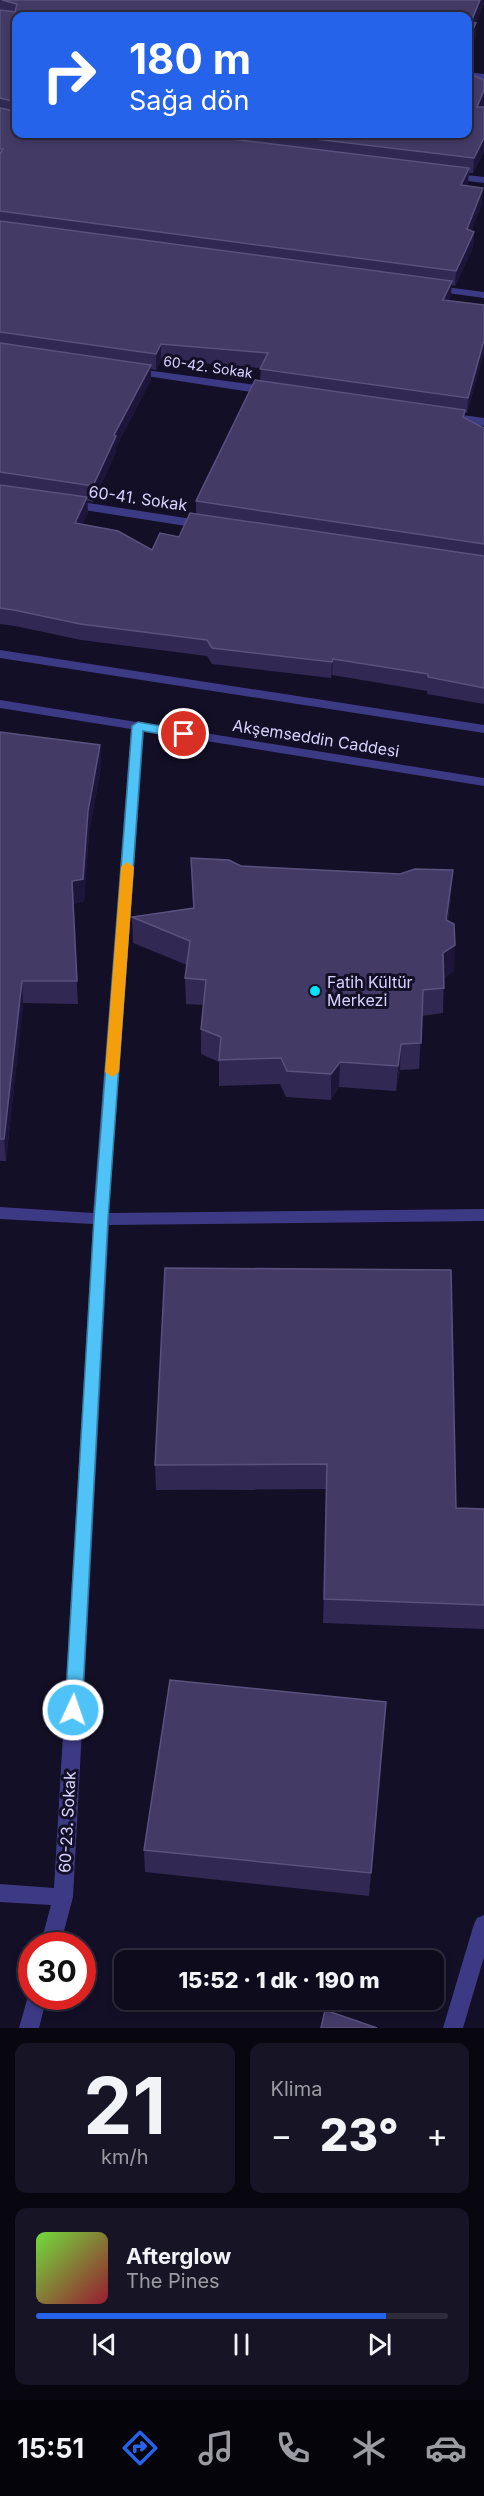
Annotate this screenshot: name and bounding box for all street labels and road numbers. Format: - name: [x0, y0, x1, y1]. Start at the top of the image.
- street label: 60-42. Sokak: [162, 352, 254, 381]
- street label: 60-41. Sokak: [87, 481, 189, 515]
- street label: Akşemseddin Caddesi: [231, 715, 401, 761]
- street label: 60-23. Sokak: [54, 1771, 80, 1873]

